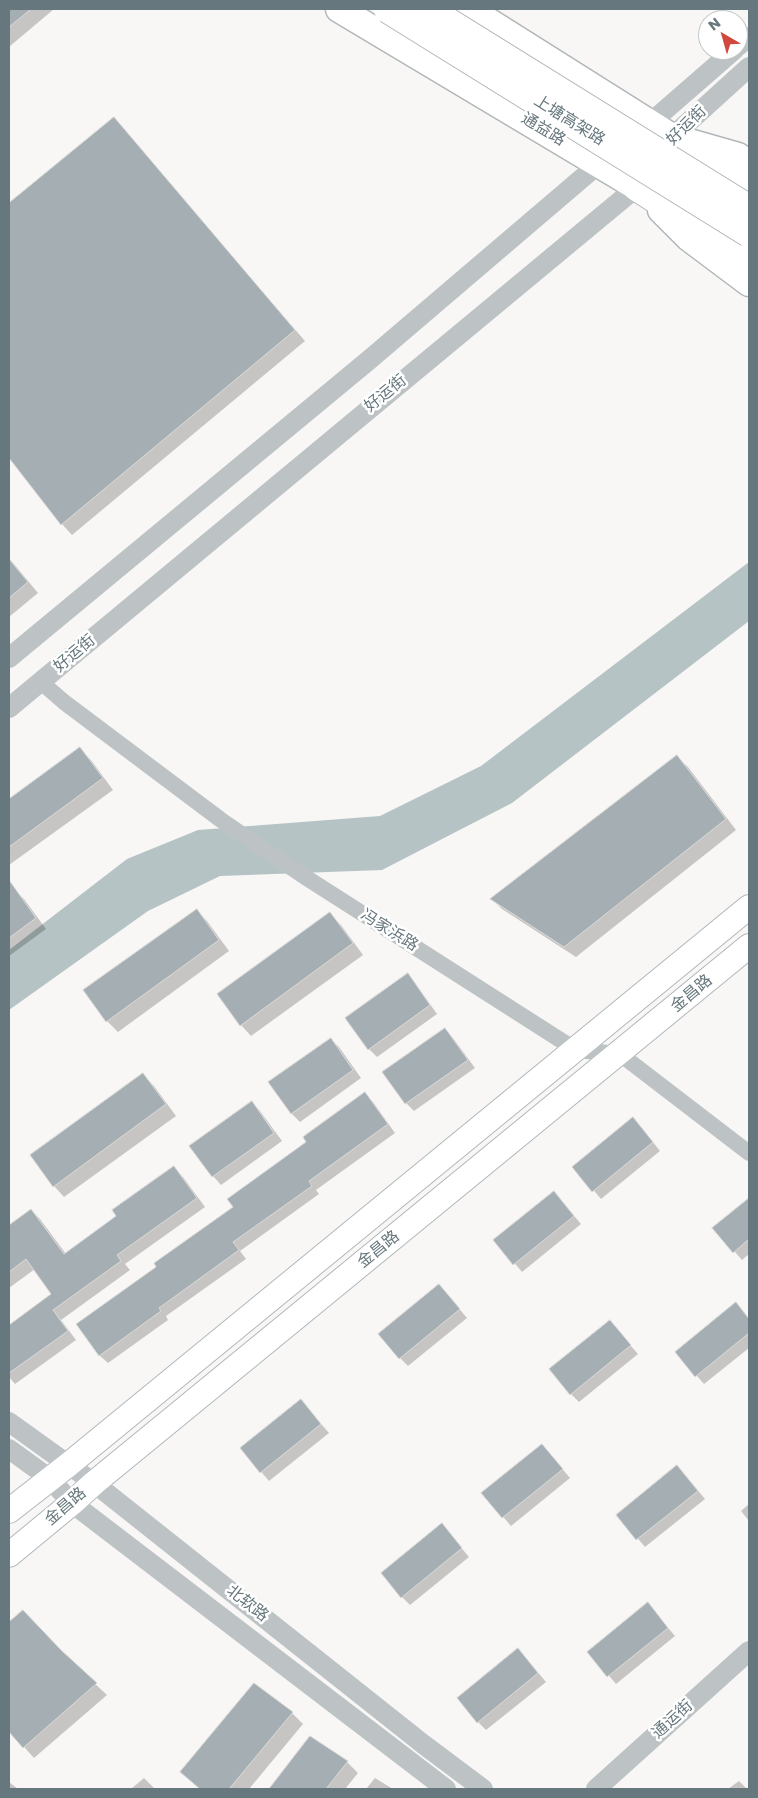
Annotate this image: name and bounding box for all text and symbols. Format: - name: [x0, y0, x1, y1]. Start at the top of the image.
- north arrow: [698, 10, 748, 60]
- text: N: [704, 13, 725, 35]
- street label: 上塘高架路: [530, 92, 608, 150]
- street label: 好运街: [663, 102, 711, 150]
- street label: 通益路: [517, 109, 569, 151]
- street label: 好运街: [361, 371, 411, 417]
- street label: 好运街: [50, 631, 100, 677]
- street label: 冯家浜路: [357, 906, 421, 956]
- street label: 金昌路: [667, 971, 717, 1017]
- street label: 金昌路: [354, 1227, 404, 1273]
- street label: 金昌路: [42, 1484, 90, 1530]
- street label: 北软路: [222, 1582, 272, 1626]
- street label: 通运街: [649, 1697, 697, 1743]

